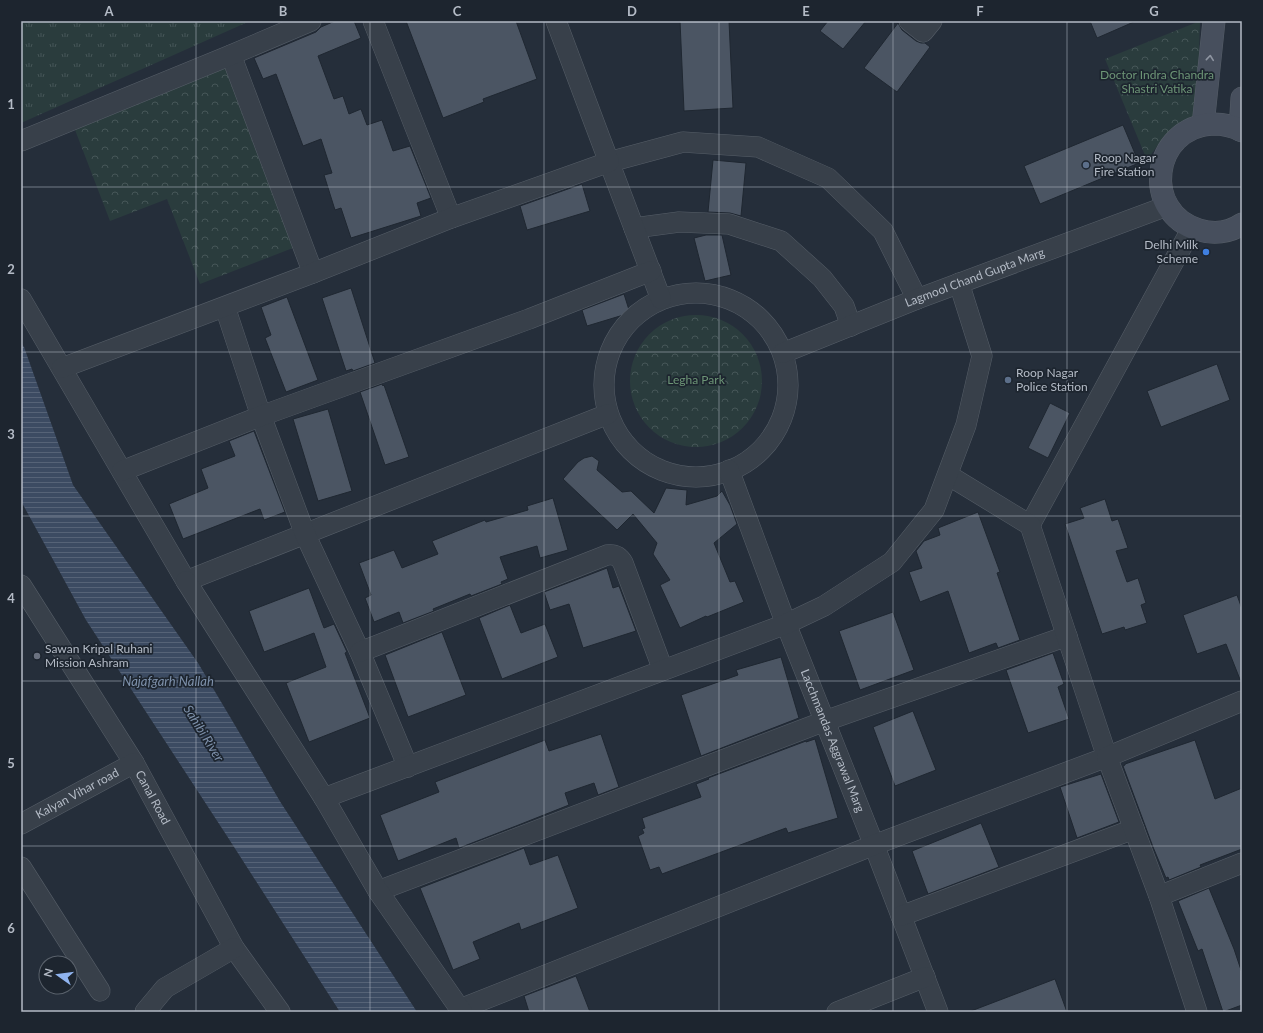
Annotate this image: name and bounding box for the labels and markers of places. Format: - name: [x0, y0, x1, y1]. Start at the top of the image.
- place label: Roop Nagar Fire Station: [1094, 150, 1157, 179]
- marker: Roop Nagar Fire Station: [1081, 160, 1091, 170]
- place label: Delhi Milk Scheme: [1144, 237, 1199, 266]
- marker: Delhi Milk Scheme: [1201, 247, 1211, 257]
- place label: Roop Nagar Police Station: [1016, 365, 1088, 394]
- marker: Roop Nagar Police Station: [1003, 375, 1013, 385]
- place label: Sawan Kripal Ruhani Mission Ashram: [45, 641, 153, 670]
- marker: Sawan Kripal Ruhani Mission Ashram: [32, 651, 42, 661]

